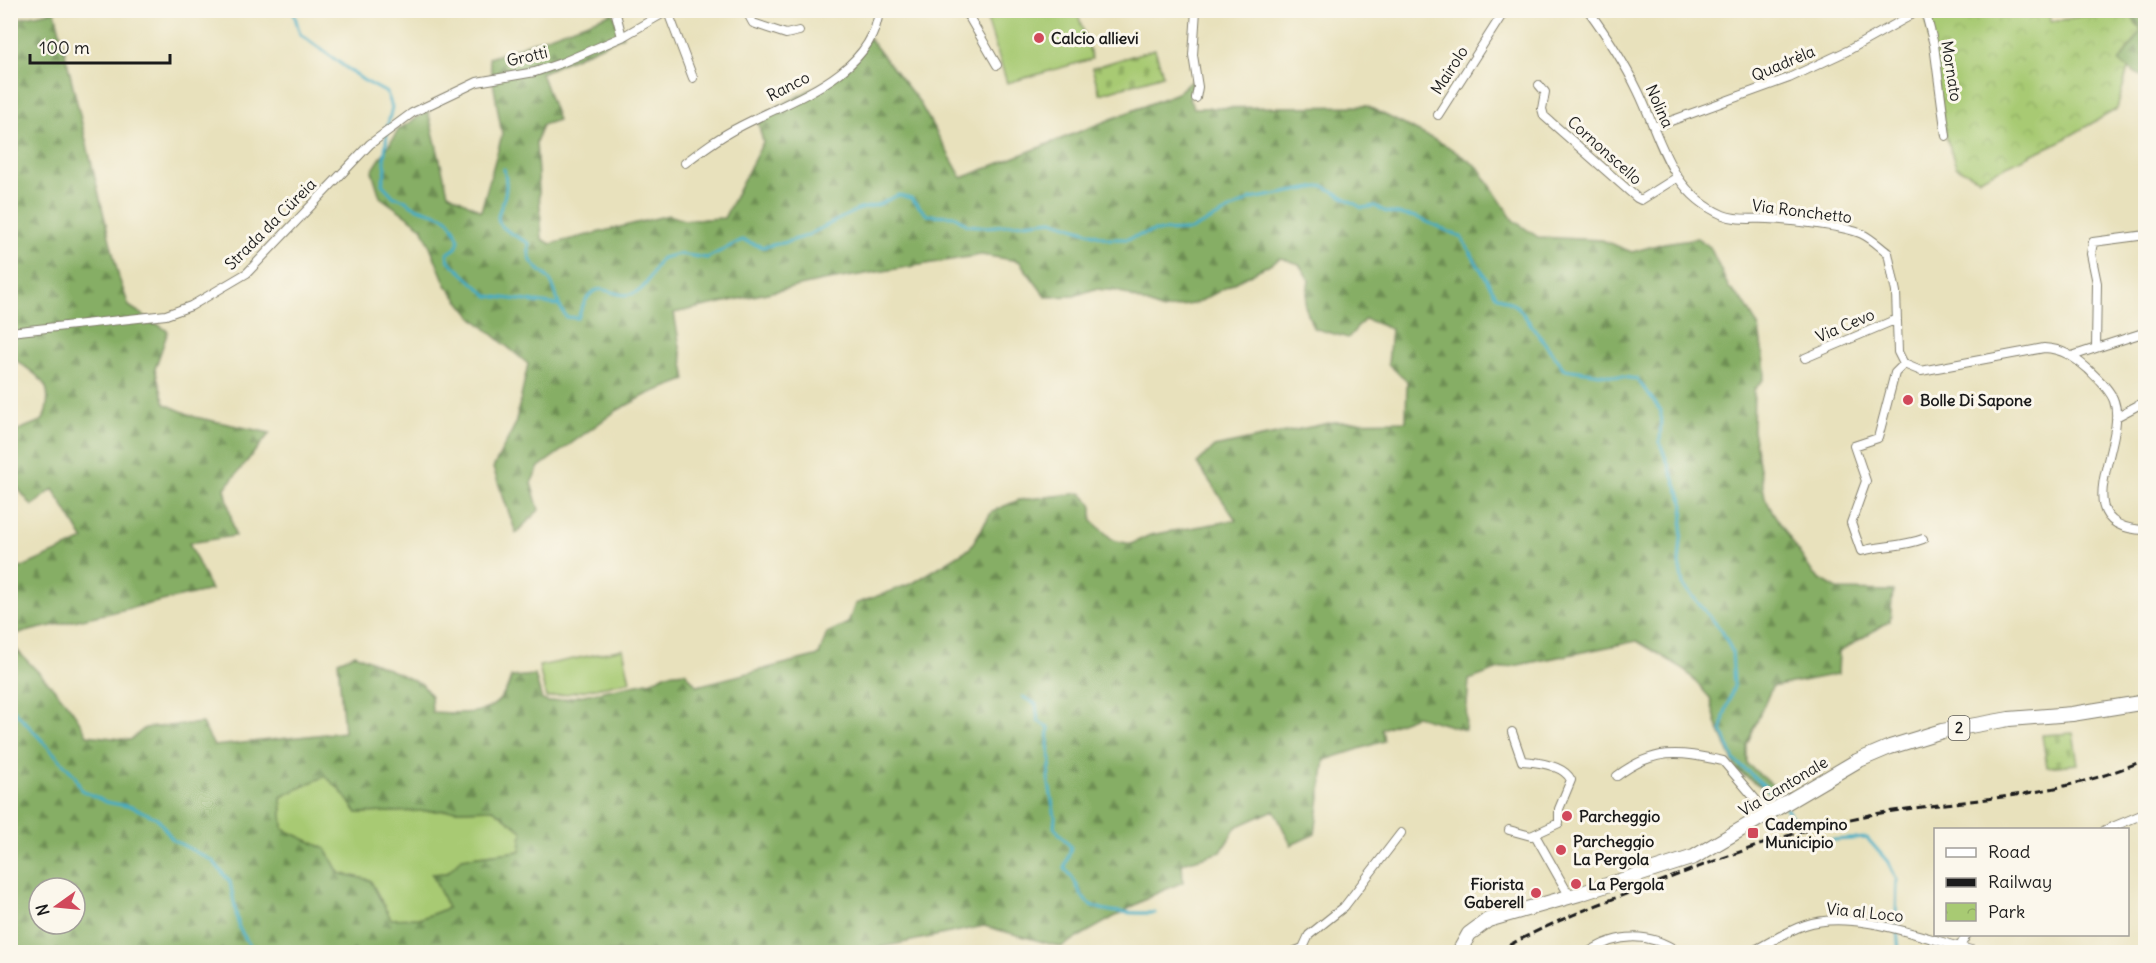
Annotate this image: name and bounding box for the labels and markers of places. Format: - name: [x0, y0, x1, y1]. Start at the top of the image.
- place label: Calcio allievi: [1051, 28, 1139, 48]
- marker: Calcio allievi: [1032, 31, 1046, 45]
- place label: Bolle Di Sapone: [1920, 390, 2032, 411]
- marker: Bolle Di Sapone: [1901, 393, 1915, 407]
- place label: Parcheggio: [1579, 806, 1660, 827]
- marker: Parcheggio: [1560, 809, 1574, 823]
- place label: Cadempino Municipio: [1765, 814, 1847, 853]
- marker: Cadempino Municipio: [1746, 826, 1760, 840]
- place label: Parcheggio La Pergola: [1573, 831, 1654, 870]
- marker: Parcheggio La Pergola: [1554, 843, 1568, 857]
- place label: Fiorista Gaberell: [1464, 874, 1524, 912]
- place label: La Pergola: [1588, 874, 1664, 895]
- marker: La Pergola: [1569, 877, 1583, 891]
- marker: Fiorista Gaberell: [1529, 886, 1543, 900]

